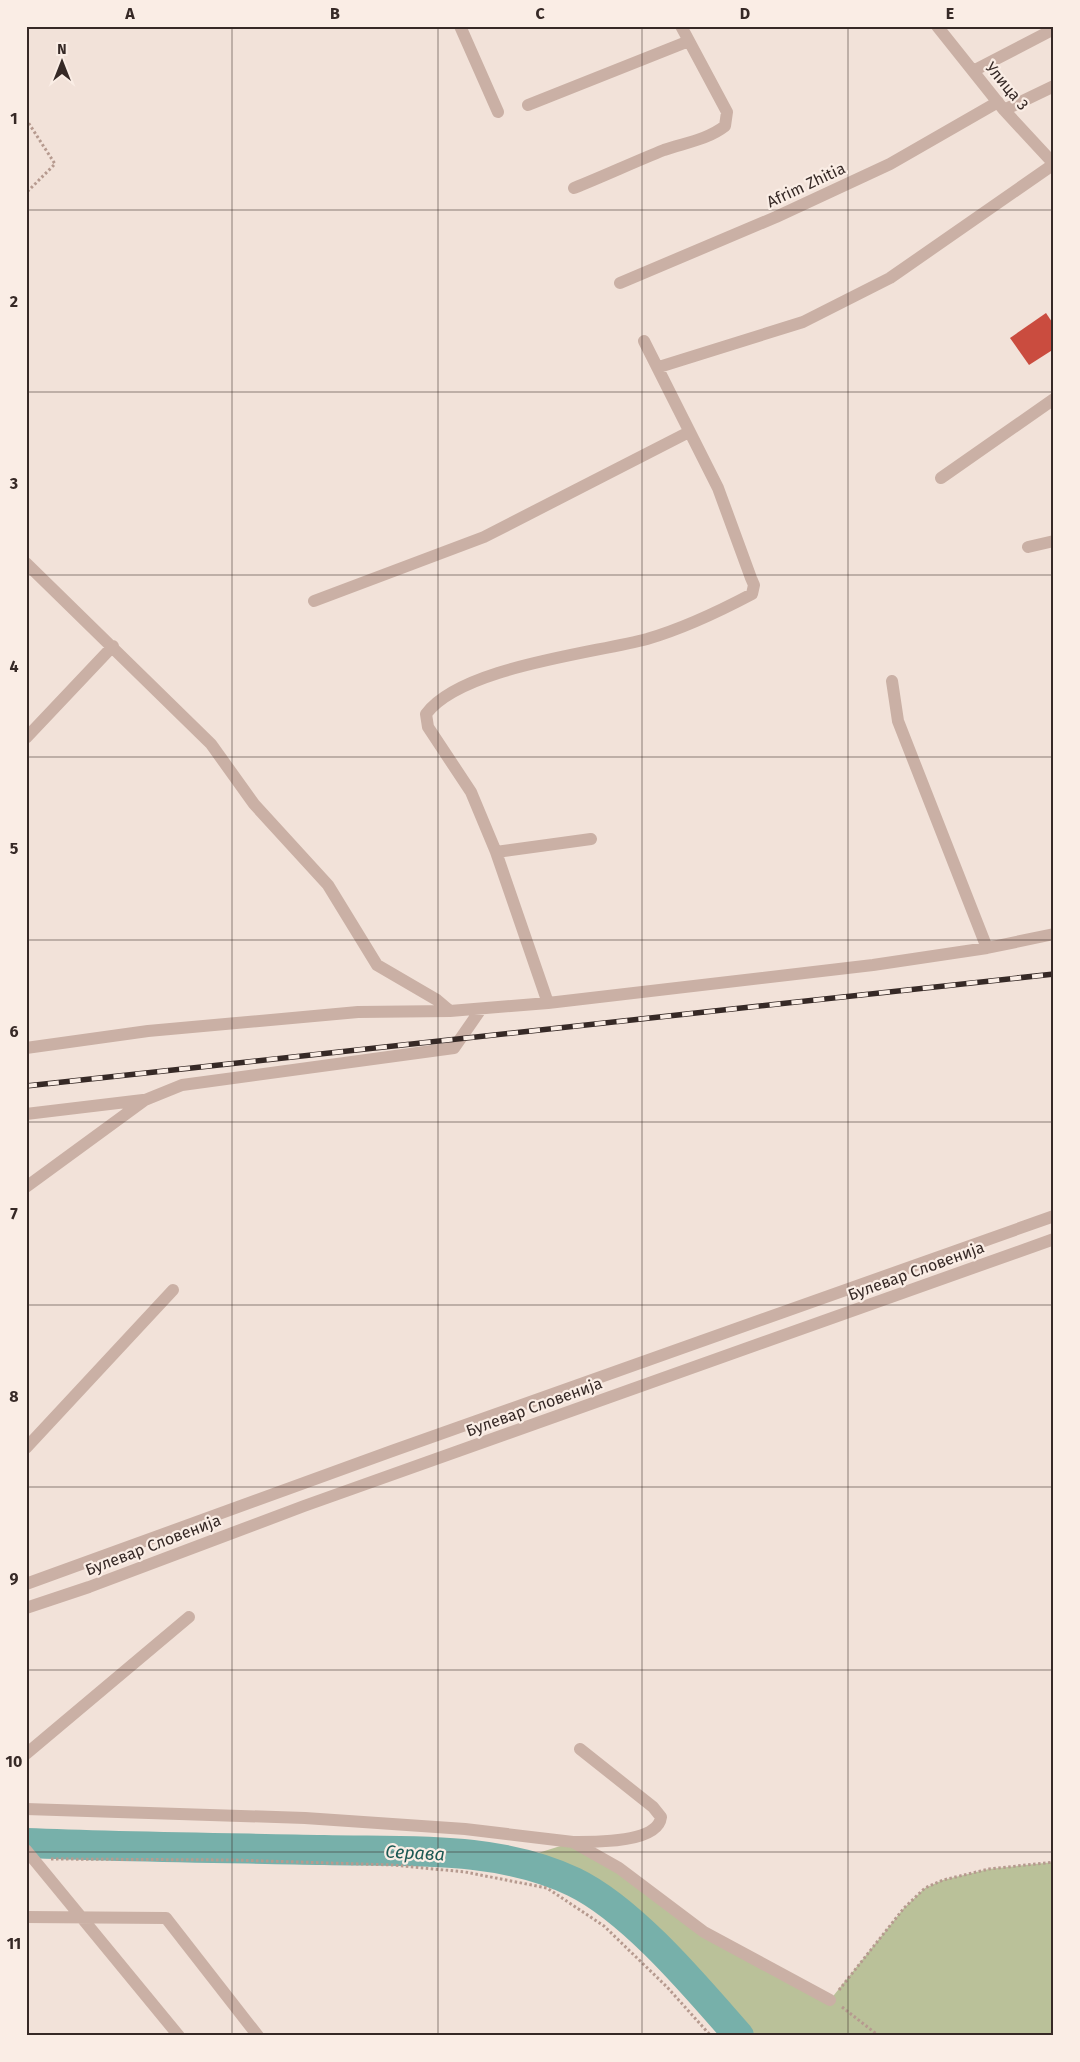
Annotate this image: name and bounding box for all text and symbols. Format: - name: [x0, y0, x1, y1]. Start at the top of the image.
- text: A: [124, 4, 135, 23]
- text: B: [330, 4, 340, 23]
- text: C: [535, 4, 545, 23]
- text: D: [740, 4, 750, 23]
- text: E: [946, 4, 954, 23]
- north arrow: [38, 38, 88, 88]
- text: N: [57, 41, 67, 58]
- street label: Улица 3: [981, 58, 1033, 114]
- text: 1: [10, 109, 18, 128]
- street label: Afrim Zhitia: [764, 159, 848, 211]
- text: 2: [10, 292, 18, 311]
- text: 3: [9, 474, 18, 493]
- text: 4: [9, 657, 19, 676]
- text: 5: [10, 839, 19, 858]
- text: 6: [9, 1022, 19, 1041]
- text: 7: [10, 1204, 18, 1223]
- street label: Булевар Словенија: [845, 1238, 987, 1304]
- street label: Булевар Словенија: [463, 1374, 605, 1440]
- text: 8: [9, 1387, 19, 1406]
- street label: Булевар Словенија: [83, 1510, 223, 1580]
- text: 9: [10, 1569, 19, 1588]
- text: 10: [6, 1752, 22, 1771]
- water label: Серава: [385, 1840, 445, 1866]
- text: 11: [7, 1934, 21, 1953]

